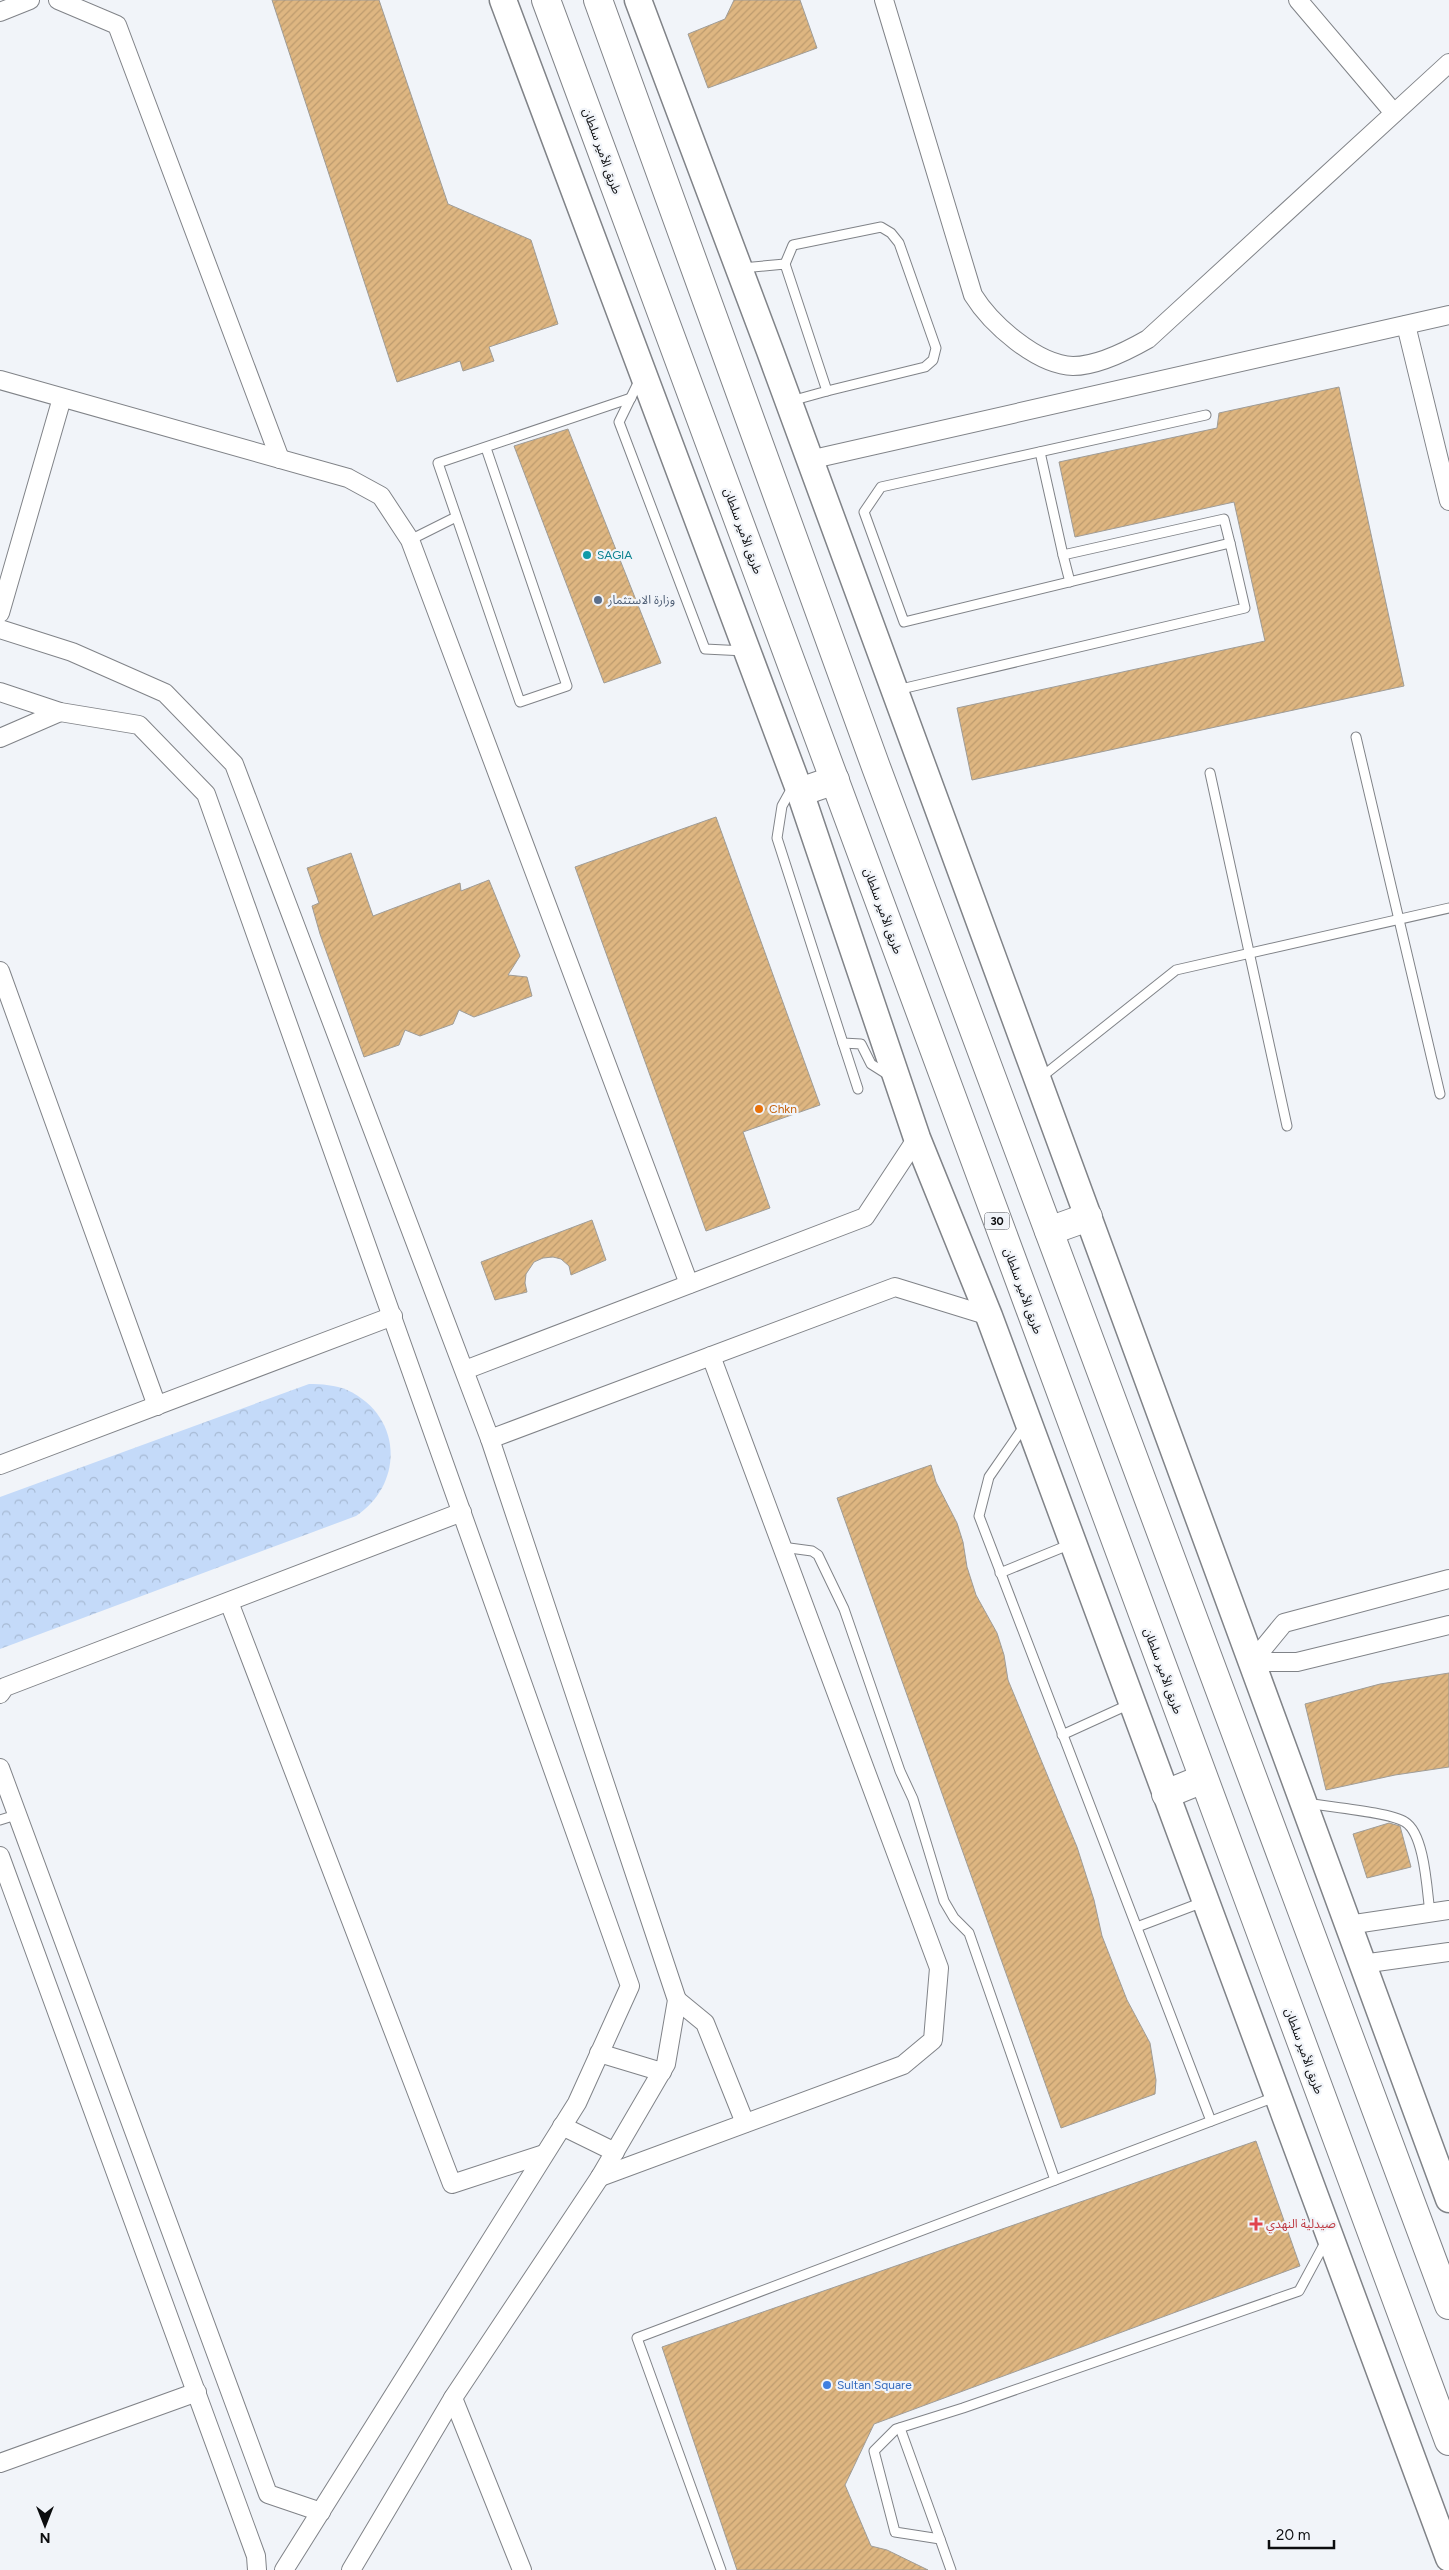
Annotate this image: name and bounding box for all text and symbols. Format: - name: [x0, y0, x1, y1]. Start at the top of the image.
- street label: طريق الأمير سلطان: [579, 106, 624, 196]
- street label: طريق الأمير سلطان: [720, 486, 765, 576]
- place label: SAGIA: [597, 548, 633, 562]
- marker: SAGIA: [581, 549, 593, 561]
- place label: وزارة الاستثمار: [607, 593, 675, 607]
- marker: وزارة الاستثمار: [592, 594, 604, 606]
- street label: طريق الأمير سلطان: [860, 866, 905, 956]
- place label: Chkn: [769, 1102, 797, 1116]
- marker: Chkn: [753, 1103, 765, 1115]
- road number: 30: [984, 1212, 1010, 1230]
- street label: طريق الأمير سلطان: [1000, 1246, 1045, 1336]
- street label: طريق الأمير سلطان: [1140, 1626, 1185, 1716]
- street label: طريق الأمير سلطان: [1281, 2006, 1326, 2096]
- place label: صيدلية النهدي: [1266, 2217, 1336, 2234]
- marker: صيدلية النهدي: [1250, 2218, 1262, 2230]
- place label: Sultan Square: [837, 2378, 912, 2392]
- marker: Sultan Square: [821, 2379, 833, 2391]
- north arrow: [20, 2500, 70, 2550]
- scale bar: [1269, 2518, 1334, 2550]
- text: 20 m: [1276, 2526, 1310, 2544]
- text: N: [40, 2529, 50, 2546]

